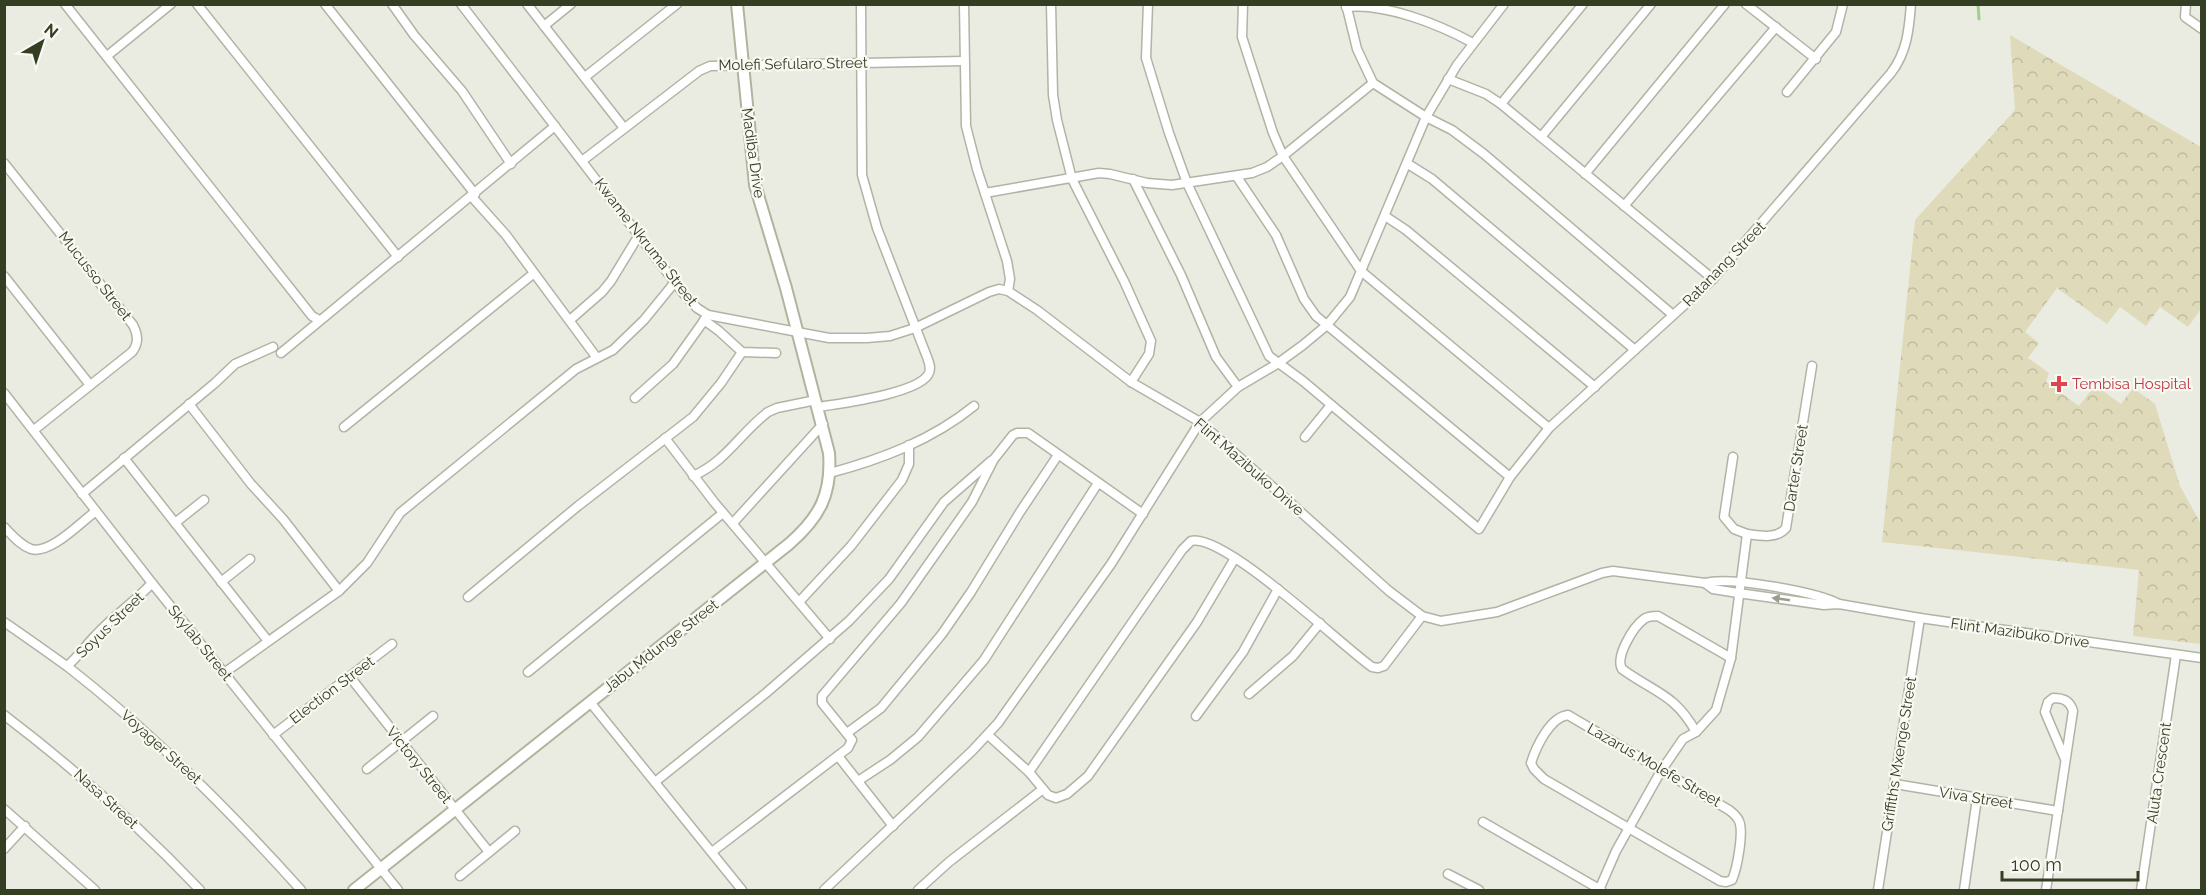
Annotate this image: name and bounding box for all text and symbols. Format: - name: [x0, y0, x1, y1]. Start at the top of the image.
- north arrow: [12, 12, 72, 72]
- text: N: [40, 20, 62, 42]
- street label: Molefi Sefularo Street: [718, 54, 868, 74]
- street label: Madiba Drive: [738, 107, 768, 199]
- street label: Kwame Nkruma Street: [591, 175, 701, 309]
- street label: Ratanang Street: [1679, 218, 1769, 310]
- street label: Mucusso Street: [55, 228, 135, 324]
- marker: Tembisa Hospital: [2050, 375, 2068, 393]
- place label: Tembisa Hospital: [2072, 375, 2192, 393]
- street label: Flint Mazibuko Drive: [1190, 414, 1308, 520]
- street label: Darter Street: [1780, 423, 1812, 513]
- street label: Soyus Street: [72, 588, 148, 662]
- one-way arrow: [1772, 595, 1791, 604]
- street label: Jabu Mdunge Street: [600, 596, 722, 696]
- street label: Skylab Street: [164, 602, 236, 684]
- street label: Flint Mazibuko Drive: [1949, 614, 2091, 652]
- street label: Election Street: [286, 652, 378, 728]
- street label: Griffiths Mxenge Street: [1878, 675, 1920, 833]
- street label: Voyager Street: [117, 706, 205, 788]
- street label: Lazarus Molefe Street: [1584, 719, 1724, 811]
- street label: Aluta Crescent: [2143, 721, 2175, 825]
- street label: Victory Street: [382, 723, 456, 807]
- street label: Nasa Street: [70, 765, 142, 833]
- street label: Viva Street: [1938, 783, 2014, 813]
- scale bar: [2002, 844, 2138, 882]
- text: 100 m: [2011, 854, 2062, 875]

